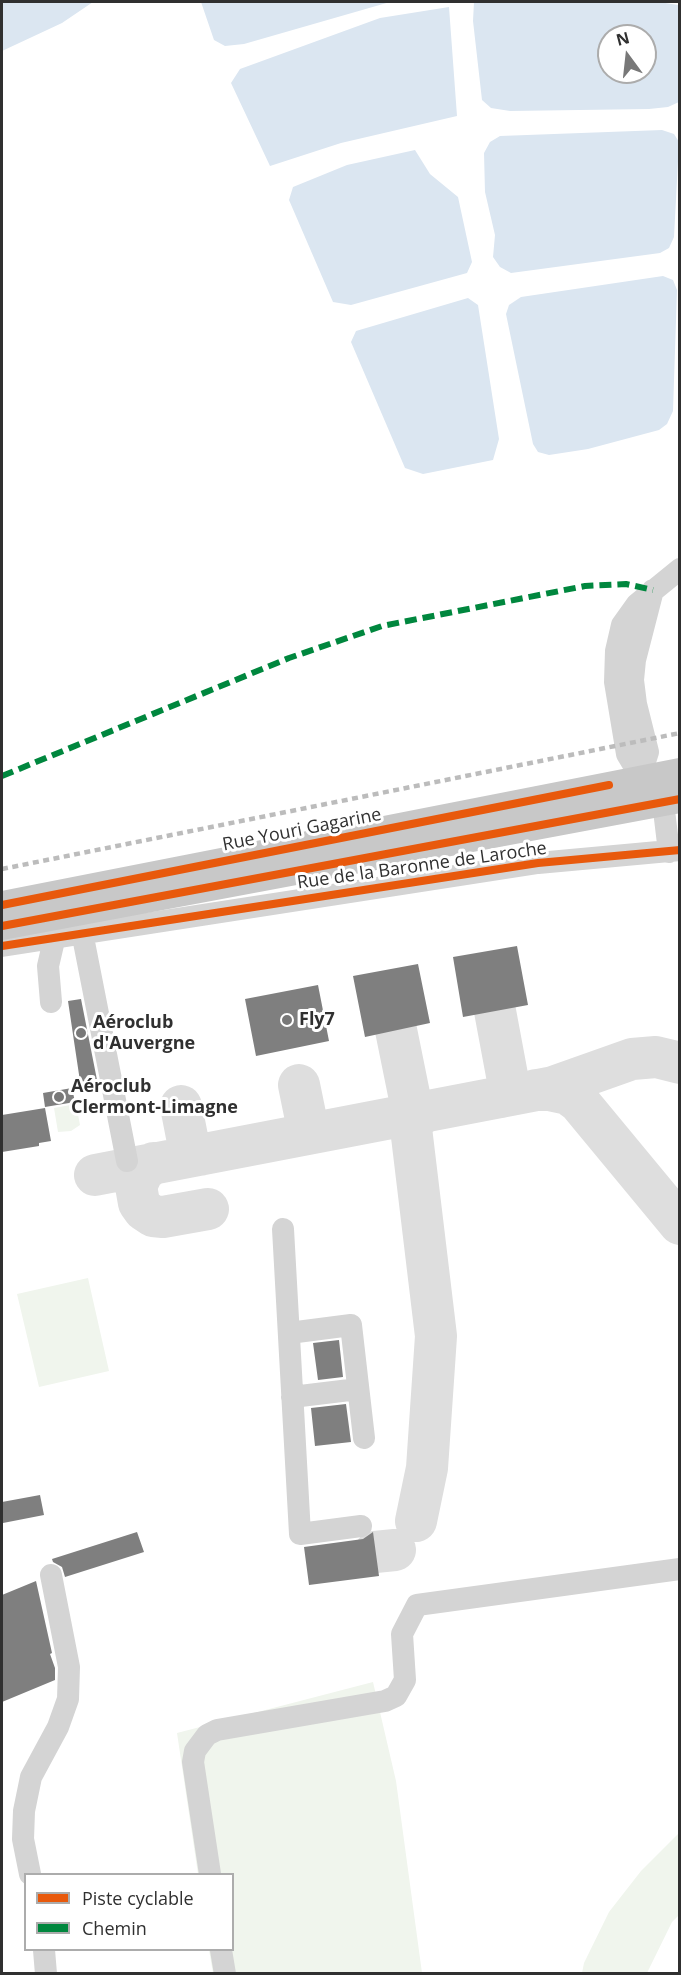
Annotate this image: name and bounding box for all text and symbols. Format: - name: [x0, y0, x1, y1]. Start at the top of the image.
- north arrow: [597, 24, 657, 84]
- text: N: [614, 26, 632, 51]
- street label: Rue Youri Gagarine: [221, 804, 383, 856]
- street label: Rue de la Baronne de Laroche: [296, 838, 548, 894]
- place label: Fly7: [299, 1009, 335, 1031]
- place label: Aéroclub d'Auvergne: [93, 1012, 195, 1054]
- marker: Fly7: [280, 1013, 294, 1027]
- marker: Aéroclub d'Auvergne: [74, 1026, 88, 1040]
- place label: Aéroclub Clermont-Limagne: [71, 1076, 238, 1118]
- marker: Aéroclub Clermont-Limagne: [52, 1090, 66, 1104]
- legend: [24, 1873, 234, 1951]
- text: Piste cyclable: [82, 1886, 194, 1910]
- text: Chemin: [82, 1916, 147, 1940]

